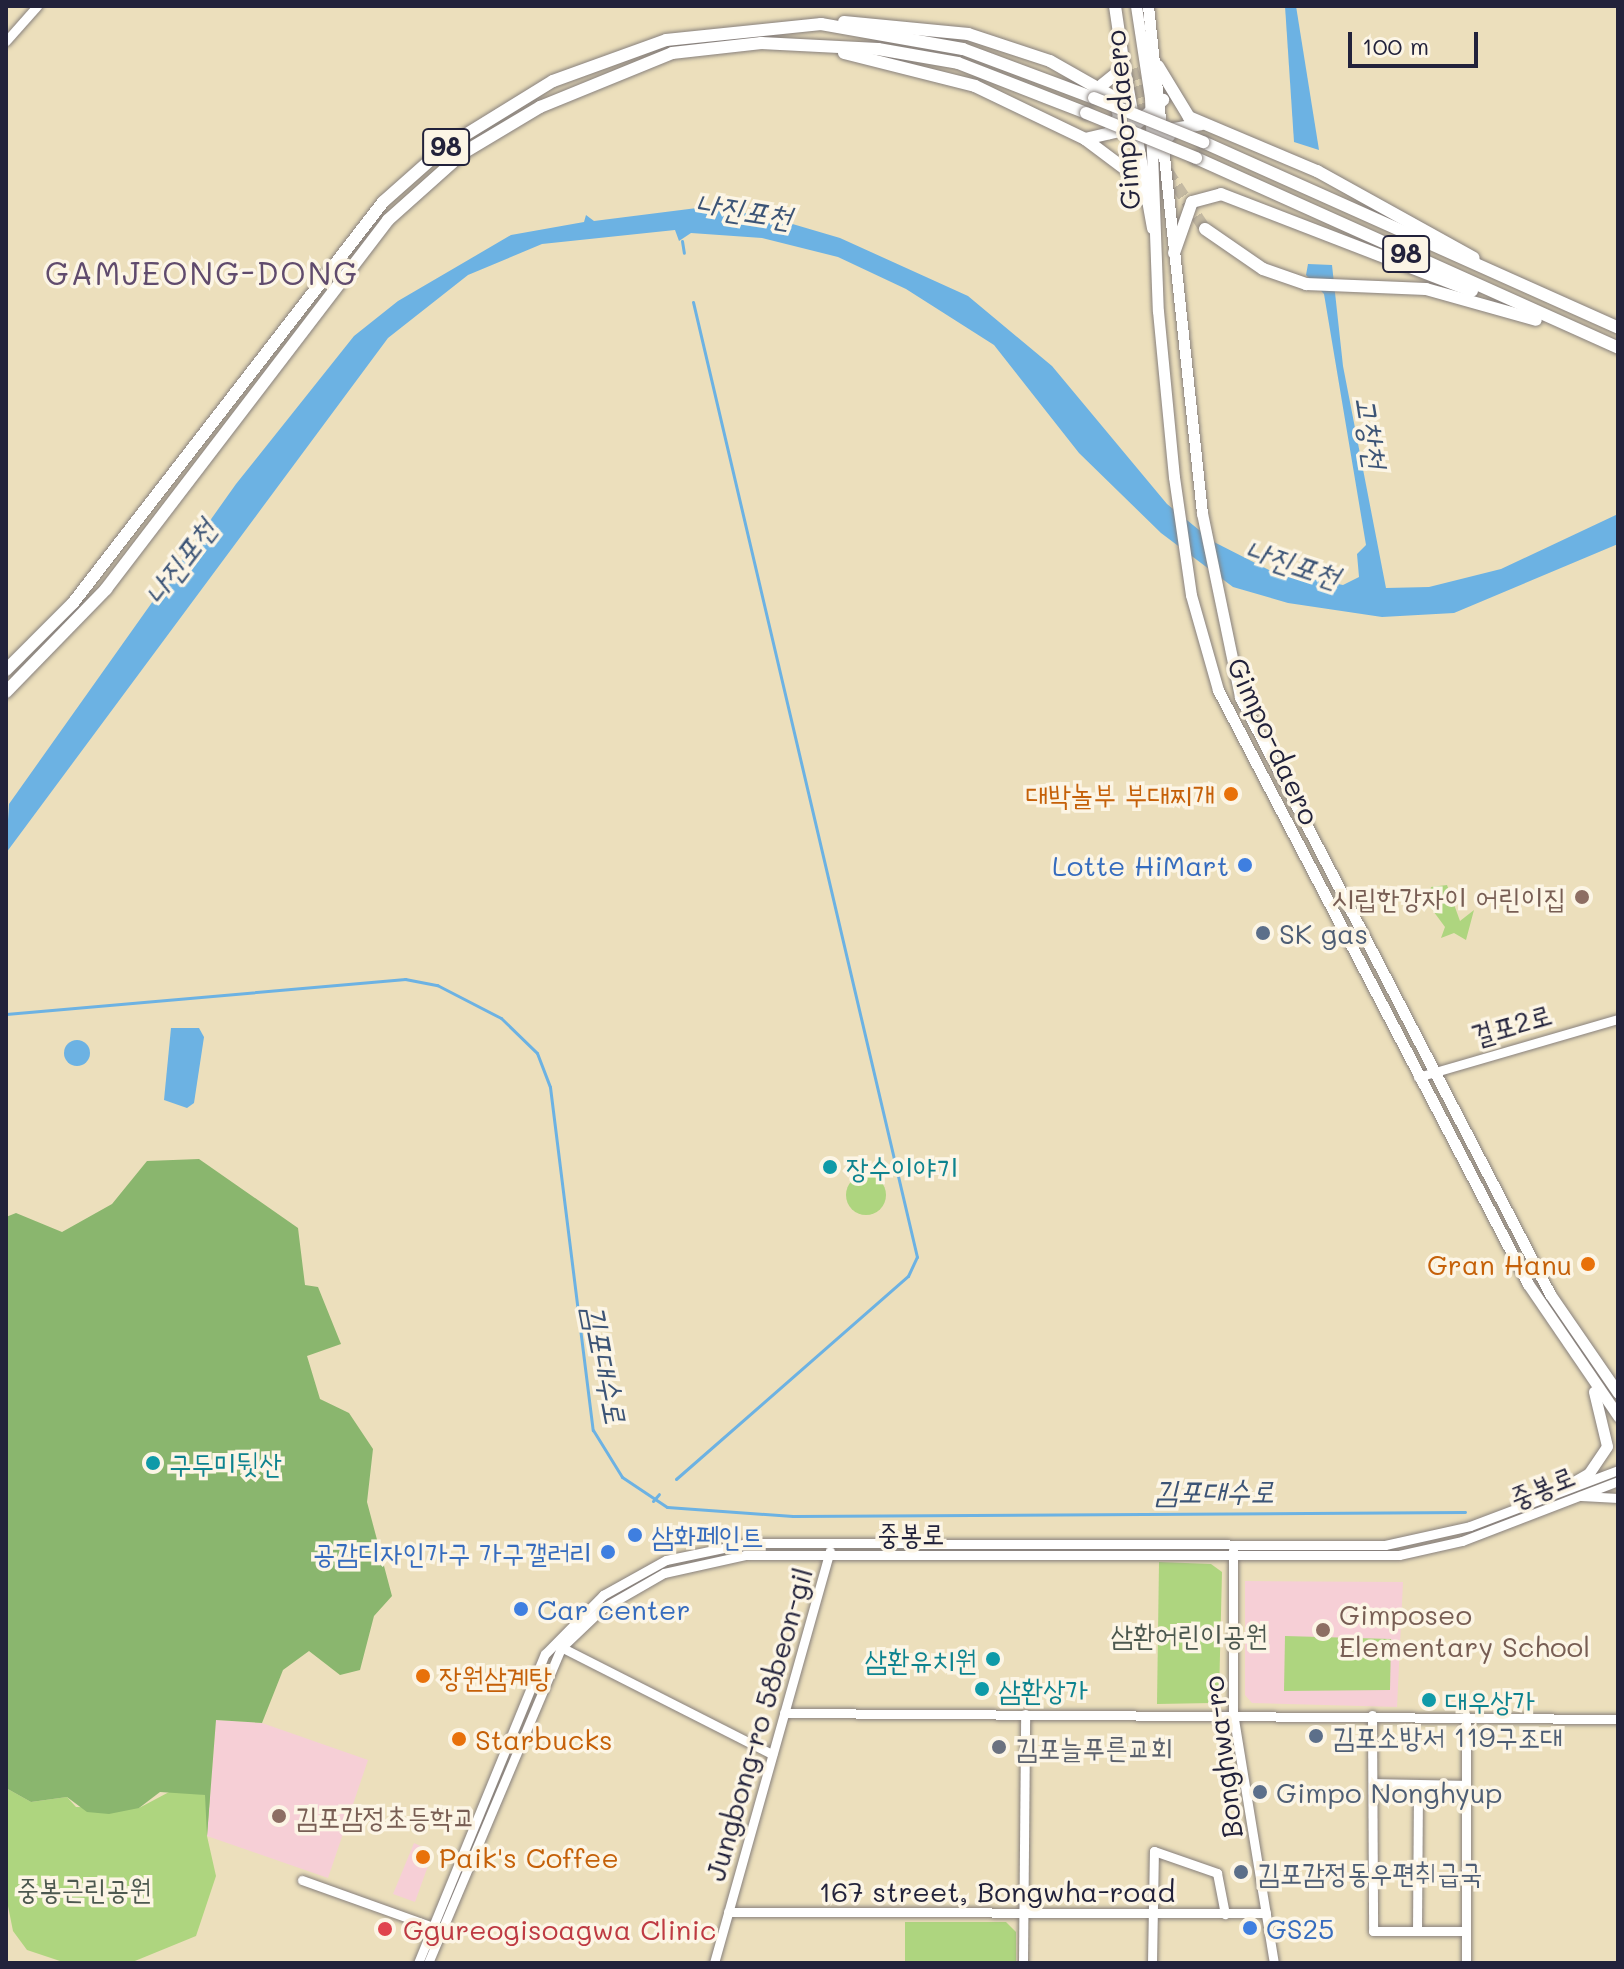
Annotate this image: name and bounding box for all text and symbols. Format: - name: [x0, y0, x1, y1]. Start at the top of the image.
- scale bar: [1352, 16, 1482, 66]
- street label: Gimpo-daero: [1097, 29, 1147, 211]
- text: 100 m: [1362, 30, 1429, 61]
- road number: 98: [422, 125, 470, 169]
- water label: 나진포천: [693, 184, 795, 234]
- road number: 98: [1382, 232, 1430, 276]
- district label: GAMJEONG-DONG: [45, 253, 359, 291]
- water label: 고창천: [1349, 393, 1395, 471]
- water label: 나진포천: [136, 512, 222, 610]
- water label: 나진포천: [1242, 530, 1344, 594]
- street label: Gimpo-daero: [1221, 652, 1327, 830]
- place label: 대박놀부 부대찌개: [1026, 777, 1215, 811]
- marker: 대박놀부 부대찌개: [1222, 785, 1240, 803]
- place label: Lotte HiMart: [1052, 848, 1229, 882]
- marker: Lotte HiMart: [1236, 856, 1254, 874]
- place label: 시립한강자이 어린이집: [1332, 880, 1566, 914]
- marker: 시립한강자이 어린이집: [1573, 888, 1591, 906]
- place label: SK gas: [1279, 916, 1368, 950]
- marker: SK gas: [1254, 924, 1272, 942]
- street label: 걸포2로: [1466, 996, 1556, 1052]
- place label: 장수이야기: [846, 1150, 959, 1184]
- marker: 장수이야기: [821, 1158, 839, 1176]
- place label: Gran Hanu: [1427, 1247, 1572, 1281]
- marker: Gran Hanu: [1579, 1255, 1597, 1273]
- water label: 김포대수로: [577, 1301, 635, 1427]
- place label: 구두미뒷산: [169, 1446, 282, 1480]
- marker: 구두미뒷산: [144, 1454, 162, 1472]
- street label: 중봉로: [1504, 1458, 1580, 1514]
- water label: 김포대수로: [1154, 1472, 1274, 1508]
- street label: 중봉로: [877, 1516, 945, 1550]
- place label: 삼화페인트: [651, 1518, 764, 1552]
- marker: 삼화페인트: [626, 1526, 644, 1544]
- place label: 공감디자인가구 가구갤러리: [313, 1535, 592, 1569]
- marker: 공감디자인가구 가구갤러리: [599, 1543, 617, 1561]
- street label: Jungbong-ro 58beon-gil: [697, 1564, 819, 1884]
- place label: Car center: [537, 1592, 690, 1626]
- place label: Gimposeo Elementary School: [1339, 1597, 1590, 1663]
- marker: Car center: [512, 1600, 530, 1618]
- park label: 삼환어린이공원: [1110, 1617, 1268, 1651]
- marker: Gimposeo Elementary School: [1314, 1621, 1332, 1639]
- place label: 삼환유치원: [864, 1642, 977, 1676]
- marker: 삼환유치원: [984, 1650, 1002, 1668]
- place label: 장원삼계탕: [439, 1659, 552, 1693]
- marker: 장원삼계탕: [414, 1667, 432, 1685]
- place label: 삼환상가: [998, 1672, 1088, 1706]
- street label: Bonghwa-ro: [1195, 1674, 1249, 1840]
- marker: 삼환상가: [973, 1680, 991, 1698]
- place label: 대우상가: [1445, 1683, 1535, 1717]
- marker: 대우상가: [1420, 1691, 1438, 1709]
- place label: 김포소방서 119구조대: [1332, 1719, 1563, 1753]
- place label: Starbucks: [475, 1722, 613, 1756]
- marker: 김포소방서 119구조대: [1307, 1727, 1325, 1745]
- marker: Starbucks: [450, 1730, 468, 1748]
- place label: 김포늘푸른교회: [1015, 1730, 1173, 1764]
- marker: 김포늘푸른교회: [990, 1738, 1008, 1756]
- place label: Gimpo Nonghyup: [1276, 1775, 1502, 1809]
- marker: Gimpo Nonghyup: [1251, 1783, 1269, 1801]
- place label: 김포감정초등학교: [295, 1799, 475, 1833]
- marker: 김포감정초등학교: [270, 1807, 288, 1825]
- place label: Paik's Coffee: [439, 1840, 619, 1874]
- marker: Paik's Coffee: [414, 1848, 432, 1866]
- place label: 김포감정동우편취급국: [1257, 1855, 1482, 1889]
- marker: 김포감정동우편취급국: [1232, 1863, 1250, 1881]
- park label: 중봉근린공원: [16, 1871, 152, 1905]
- street label: 167 street, Bongwha-road: [819, 1874, 1175, 1908]
- place label: GS25: [1266, 1911, 1334, 1945]
- place label: Ggureogisoagwa Clinic: [403, 1912, 716, 1946]
- marker: Ggureogisoagwa Clinic: [374, 1918, 396, 1940]
- marker: GS25: [1241, 1919, 1259, 1937]

